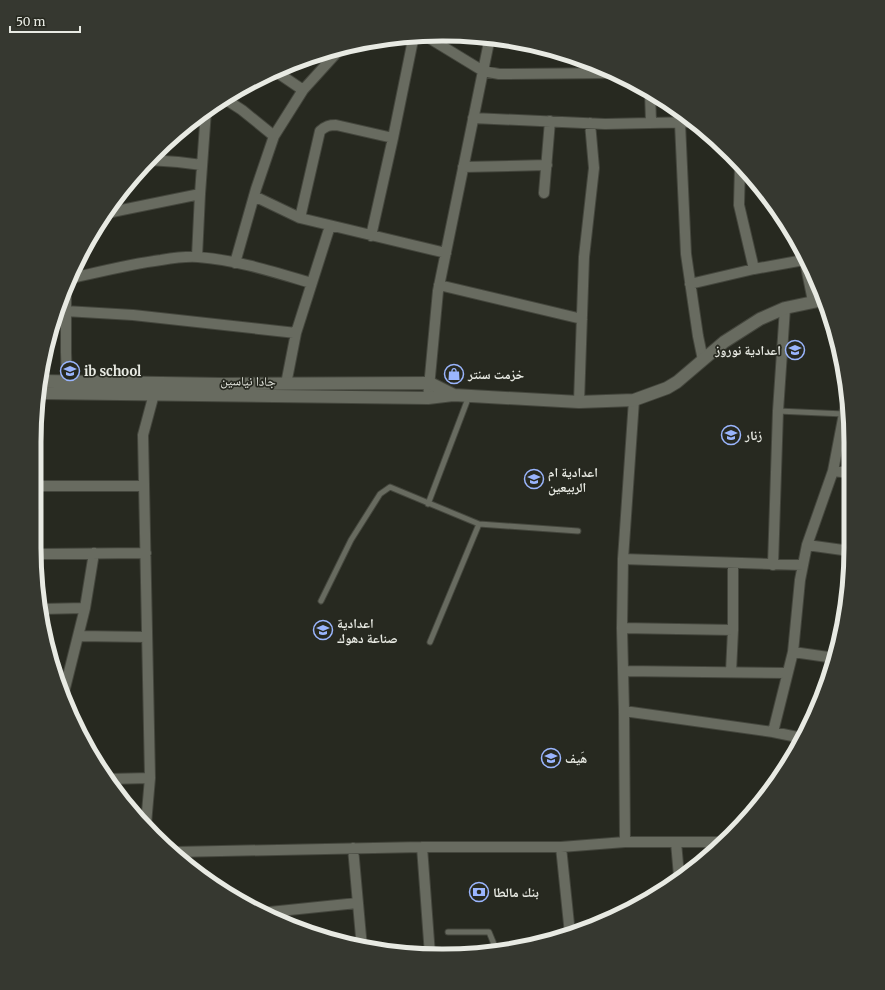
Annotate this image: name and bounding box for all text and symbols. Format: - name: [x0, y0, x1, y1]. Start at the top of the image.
- scale bar: [10, 8, 80, 34]
- text: 50 m: [16, 14, 45, 29]
- school or university icon: اعدادية نوروز: [784, 339, 806, 361]
- place label: اعدادية نوروز: [714, 342, 781, 359]
- school or university icon: ib school: [59, 360, 81, 382]
- place label: ib school: [84, 363, 141, 380]
- shop icon: خزمت سنتر: [443, 363, 465, 385]
- place label: خزمت سنتر: [467, 366, 524, 383]
- street label: جادا نیاسین: [220, 372, 276, 390]
- school or university icon: زنار: [720, 424, 742, 446]
- place label: زنار: [744, 427, 762, 444]
- place label: اعدادية ام الربيعين: [548, 464, 598, 496]
- school or university icon: اعدادية ام الربيعين: [523, 468, 545, 490]
- place label: اعدادية صناعة دهوك: [337, 615, 397, 647]
- school or university icon: اعدادية صناعة دهوك: [312, 619, 334, 641]
- school or university icon: هَيف: [540, 747, 562, 769]
- place label: هَيف: [565, 750, 587, 767]
- bank icon: بنك مالطا: [468, 881, 490, 903]
- place label: بنك مالطا: [493, 884, 539, 901]

